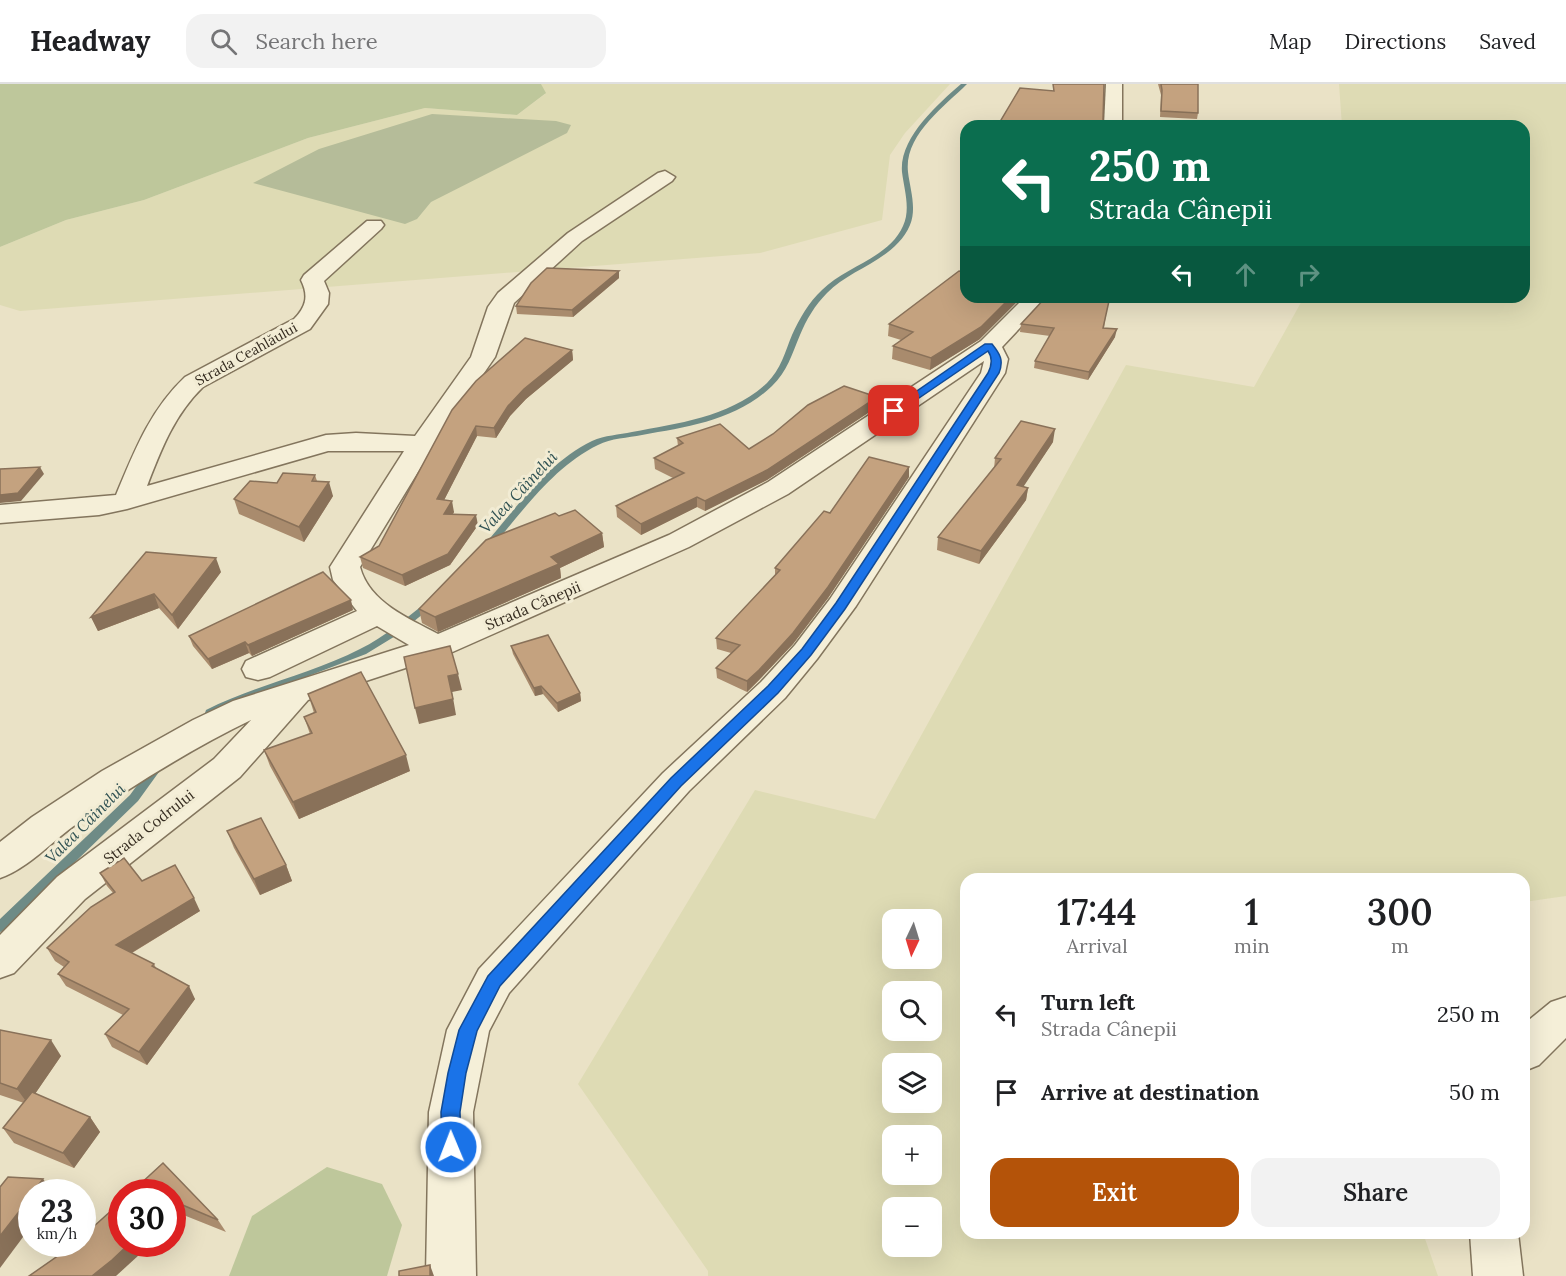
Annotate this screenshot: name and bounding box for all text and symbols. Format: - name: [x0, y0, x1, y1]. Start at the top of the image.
- search box: [186, 14, 606, 68]
- text: Headway: [30, 23, 150, 59]
- icon: search: [207, 25, 240, 58]
- text: Search here: [255, 27, 378, 55]
- text: Map: [1269, 28, 1312, 55]
- text: Directions: [1345, 28, 1446, 55]
- text: Saved: [1479, 28, 1536, 55]
- text: 250 m: [1089, 139, 1210, 193]
- icon: left: [990, 144, 1068, 222]
- text: Strada Cânepii: [1089, 192, 1272, 226]
- icon: left: [1166, 258, 1199, 291]
- icon: ahead: [1229, 258, 1262, 291]
- icon: right: [1292, 258, 1325, 291]
- street label: Strada Ceahlăului: [192, 318, 300, 390]
- pin: [868, 385, 919, 436]
- icon: arrive: [877, 394, 910, 427]
- water label: Valea Câinelui: [475, 447, 561, 537]
- street label: Strada Cânepii: [482, 577, 583, 634]
- water label: Valea Câinelui: [41, 779, 129, 867]
- street label: Strada Codrului: [100, 785, 198, 868]
- text: 17:44: [1057, 889, 1137, 935]
- text: 1: [1245, 889, 1259, 935]
- text: 300: [1367, 889, 1433, 935]
- north arrow: [882, 909, 942, 969]
- map controls: [882, 909, 942, 1257]
- text: Arrival: [1066, 933, 1128, 958]
- text: min: [1234, 933, 1270, 958]
- text: m: [1391, 933, 1409, 958]
- button: search: [882, 981, 942, 1041]
- text: Turn left: [1041, 988, 1135, 1016]
- icon: left: [990, 998, 1023, 1031]
- text: 250 m: [1437, 1000, 1500, 1028]
- text: Strada Cânepii: [1041, 1016, 1177, 1041]
- button: layers: [882, 1053, 942, 1113]
- icon: arrive: [990, 1076, 1023, 1109]
- text: Arrive at destination: [1041, 1078, 1259, 1106]
- text: 50 m: [1449, 1078, 1500, 1106]
- position arrow: [419, 1115, 483, 1179]
- button: +: [882, 1125, 942, 1185]
- button: Exit: [990, 1158, 1239, 1227]
- button: Share: [1251, 1158, 1500, 1227]
- speed limit sign: 30: [108, 1179, 186, 1257]
- text: 23: [41, 1192, 73, 1230]
- button: −: [882, 1197, 942, 1257]
- text: km/h: [37, 1224, 77, 1243]

